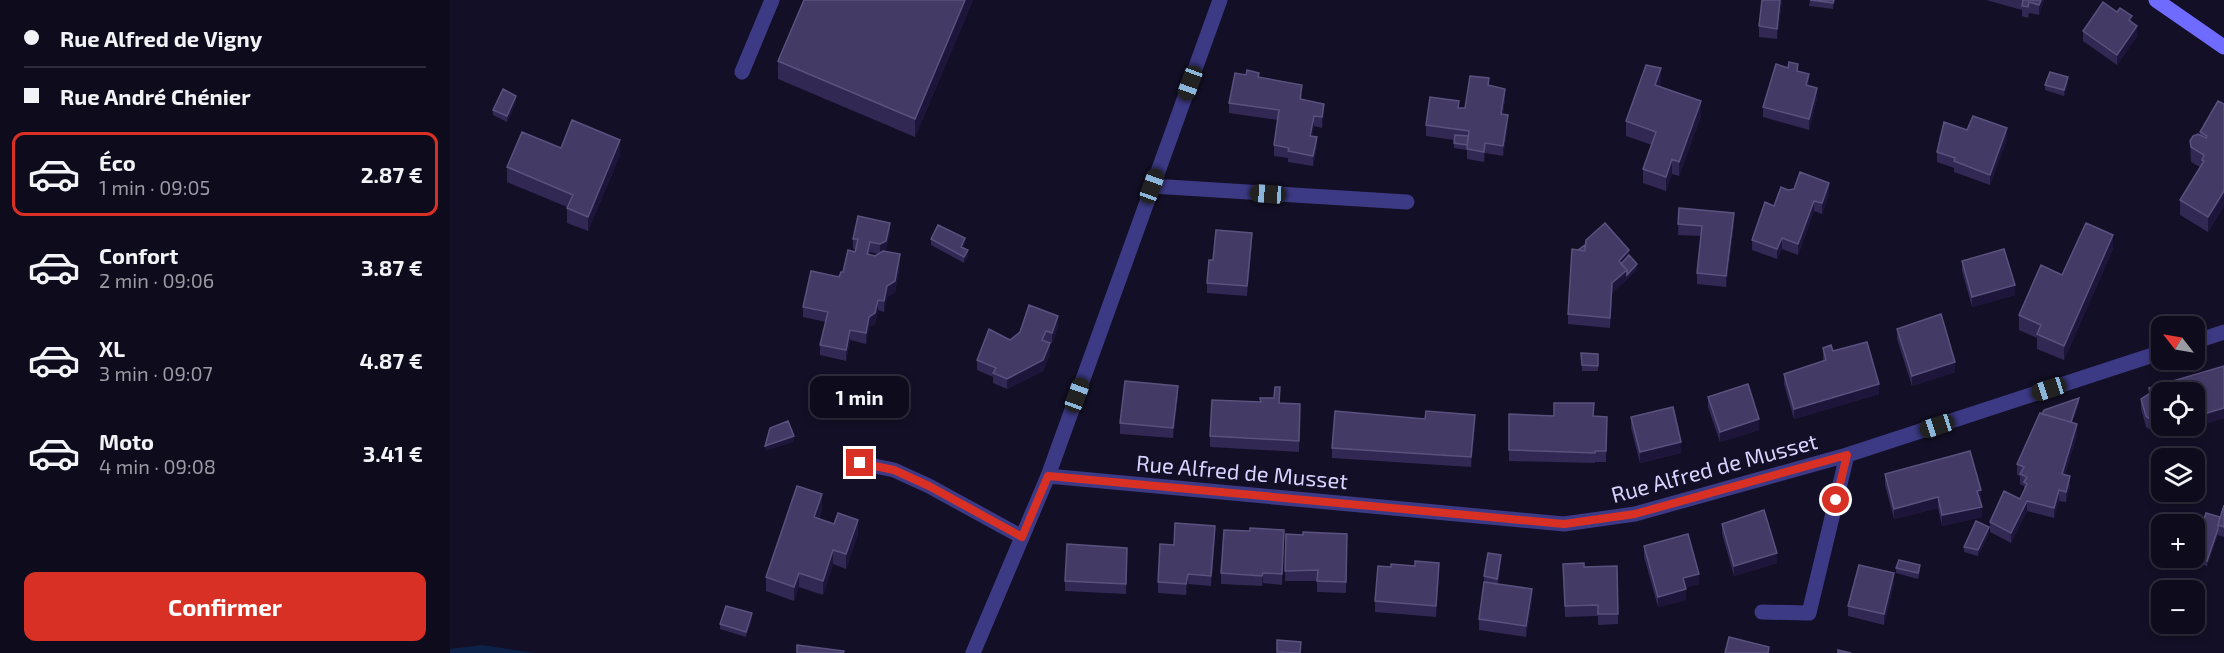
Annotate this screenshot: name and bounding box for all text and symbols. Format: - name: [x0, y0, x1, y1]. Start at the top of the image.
- text: Rue Alfred de Vigny: [60, 25, 262, 51]
- car: [1175, 63, 1205, 103]
- text: Rue André Chénier: [60, 83, 251, 109]
- icon: car: [27, 147, 81, 201]
- text: Éco: [99, 149, 136, 175]
- text: 2.87 €: [361, 161, 423, 187]
- car: [1137, 166, 1167, 206]
- text: 1 min · 09:05: [99, 175, 210, 199]
- car: [1249, 184, 1287, 204]
- icon: car: [27, 240, 81, 294]
- text: Confort: [99, 242, 178, 268]
- text: 3.87 €: [361, 254, 423, 280]
- text: 2 min · 09:06: [99, 268, 214, 292]
- north arrow: [2151, 316, 2205, 370]
- map controls: [2151, 316, 2205, 634]
- icon: car: [27, 333, 81, 387]
- text: XL: [99, 335, 125, 361]
- text: 4.87 €: [359, 347, 423, 373]
- text: 3 min · 09:07: [99, 361, 213, 385]
- car: [1062, 375, 1092, 415]
- car: [2029, 375, 2069, 403]
- callout: 1 min: [810, 376, 910, 418]
- button: locate: [2151, 382, 2205, 436]
- text: 1 min: [835, 385, 884, 409]
- car: [1917, 412, 1957, 440]
- icon: car: [27, 426, 81, 480]
- street label: Rue Alfred de Musset: [1608, 427, 1820, 507]
- text: Moto: [99, 428, 154, 454]
- text: 3.41 €: [363, 440, 423, 466]
- button: layers: [2151, 448, 2205, 502]
- route end: [846, 449, 873, 476]
- street label: Rue Alfred de Musset: [1135, 449, 1349, 493]
- text: 4 min · 09:08: [99, 454, 216, 478]
- route start: [1822, 486, 1849, 513]
- button: +: [2151, 514, 2205, 568]
- button: Confirmer: [24, 572, 426, 641]
- button: −: [2151, 580, 2205, 634]

